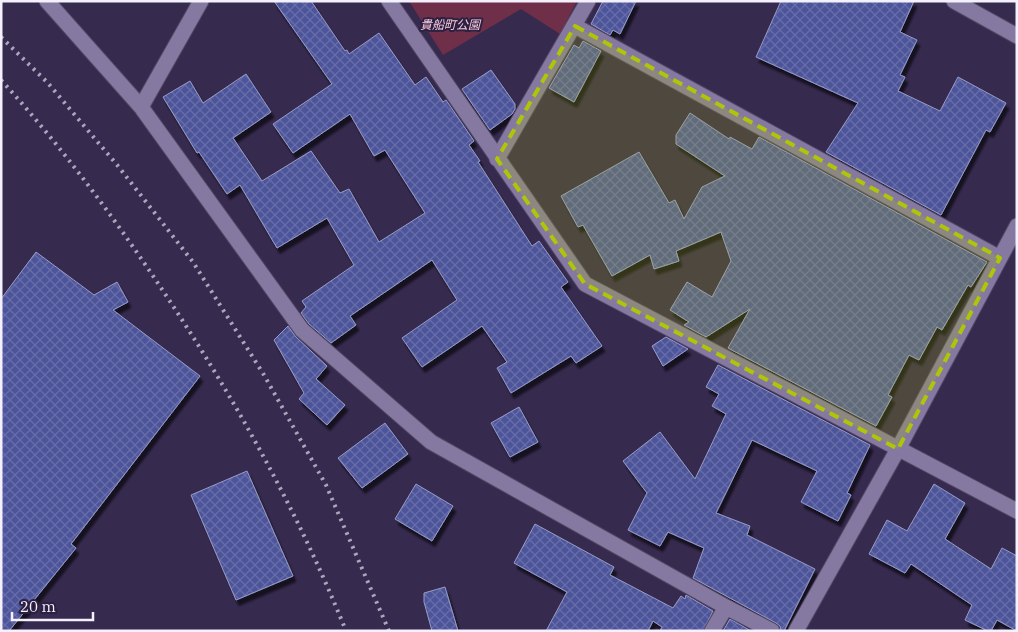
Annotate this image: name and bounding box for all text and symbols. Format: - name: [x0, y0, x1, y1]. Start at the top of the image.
- park label: 貴船町公園: [420, 17, 482, 32]
- scale bar: [12, 590, 94, 622]
- text: 20 m: [20, 597, 56, 616]

